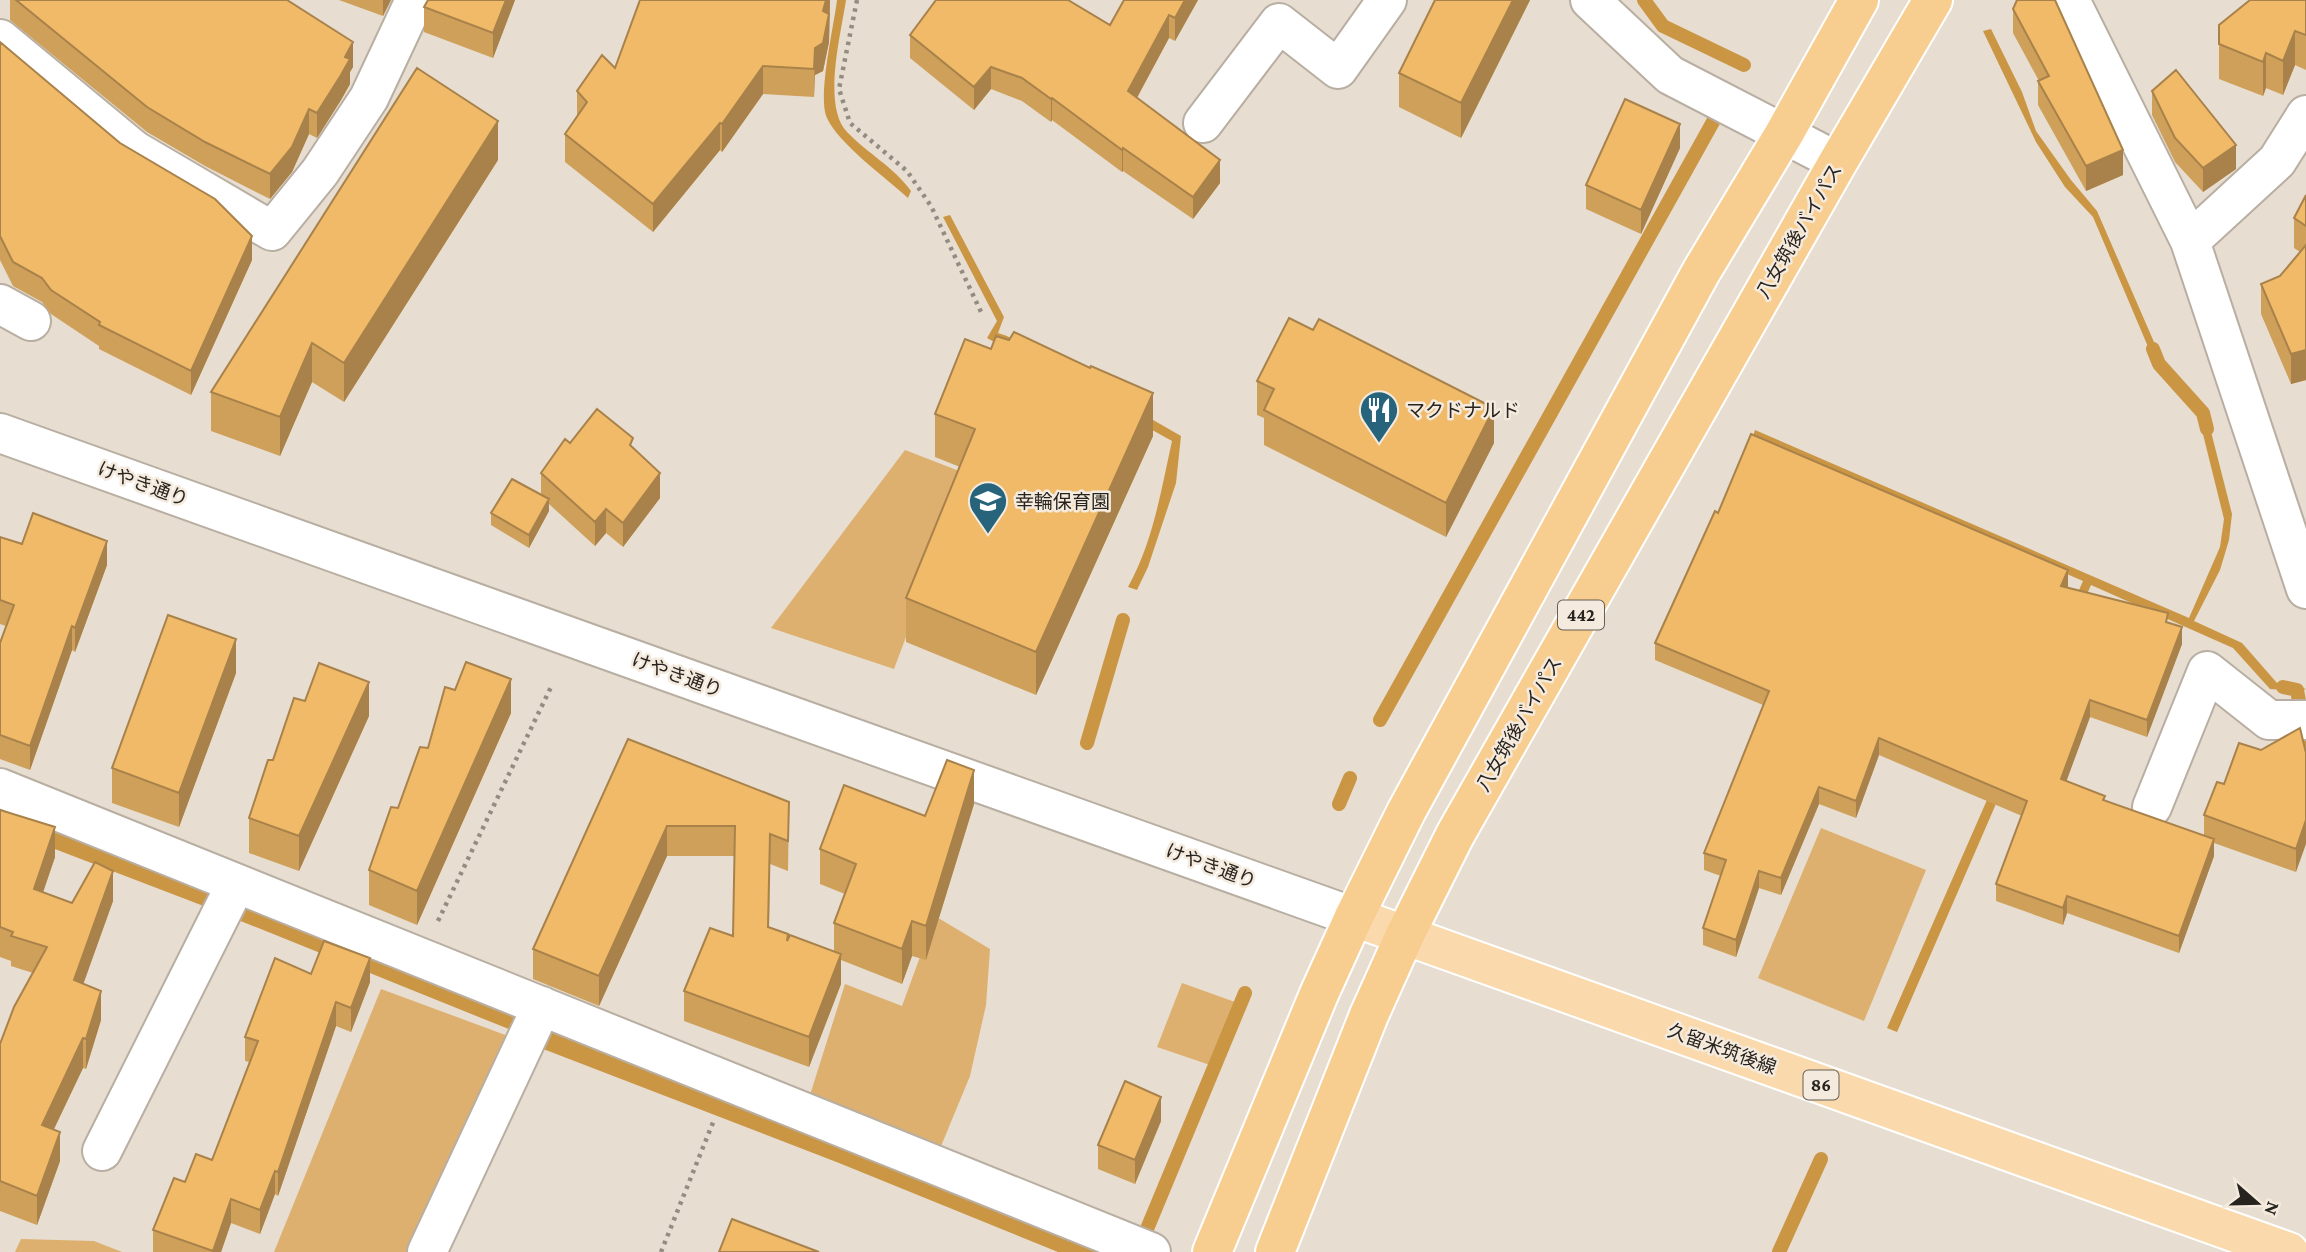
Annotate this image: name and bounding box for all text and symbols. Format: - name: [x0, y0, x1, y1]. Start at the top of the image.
- street label: 八女筑後バイパス: [1752, 160, 1846, 302]
- restaurant icon: マクドナルド: [1358, 389, 1400, 444]
- place label: マクドナルド: [1406, 400, 1520, 421]
- street label: けやき通り: [95, 458, 191, 510]
- school or university icon: 幸輪保育園: [967, 480, 1009, 535]
- place label: 幸輪保育園: [1015, 491, 1110, 512]
- road number: 442: [1558, 600, 1604, 630]
- street label: けやき通り: [629, 649, 725, 701]
- street label: 八女筑後バイパス: [1472, 653, 1566, 795]
- street label: けやき通り: [1163, 840, 1259, 892]
- street label: 久留米筑後線: [1665, 1020, 1779, 1078]
- road number: 86: [1804, 1070, 1839, 1100]
- north arrow: [2222, 1168, 2292, 1238]
- text: N: [2260, 1199, 2285, 1218]

